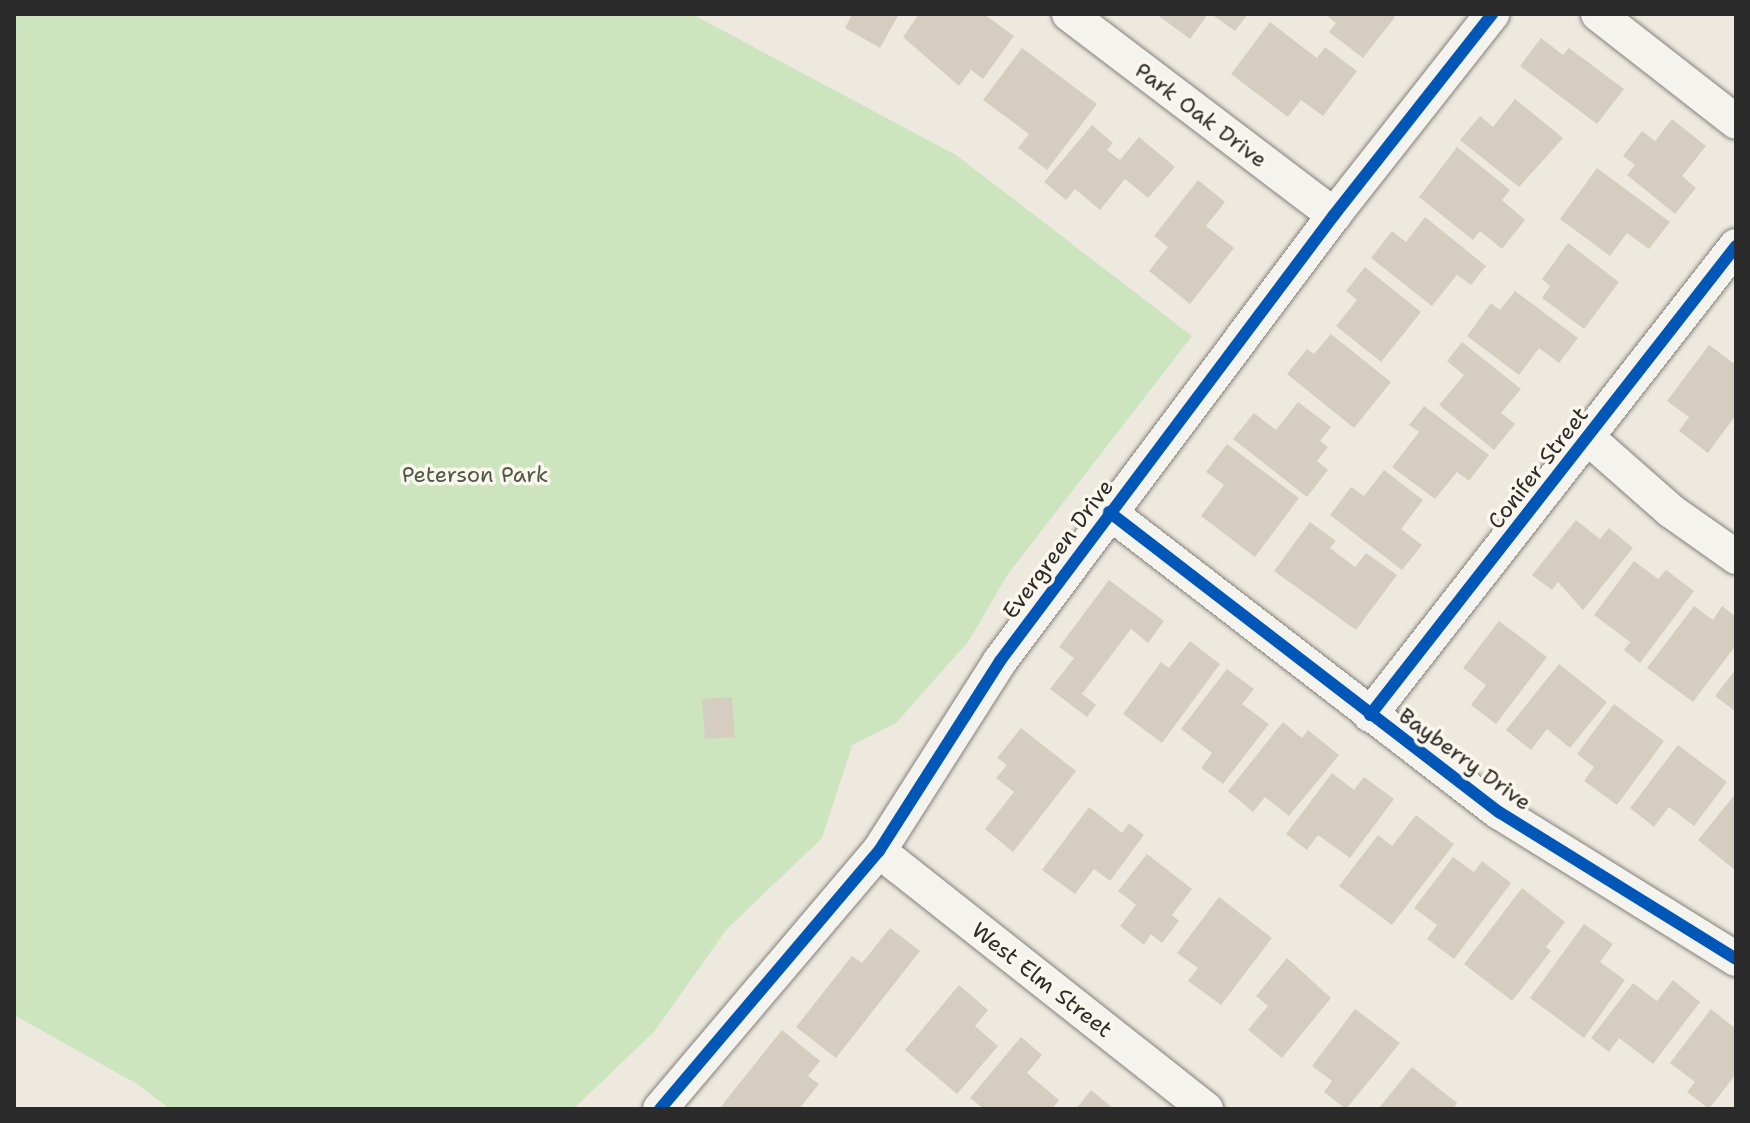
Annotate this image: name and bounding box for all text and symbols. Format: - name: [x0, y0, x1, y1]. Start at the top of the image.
- street label: Park Oak Drive: [1130, 57, 1272, 173]
- street label: Conifer Street: [1482, 402, 1594, 534]
- park label: Peterson Park: [402, 462, 548, 488]
- street label: Evergreen Drive: [997, 474, 1119, 624]
- street label: Bayberry Drive: [1394, 702, 1536, 816]
- street label: West Elm Street: [966, 917, 1118, 1043]

